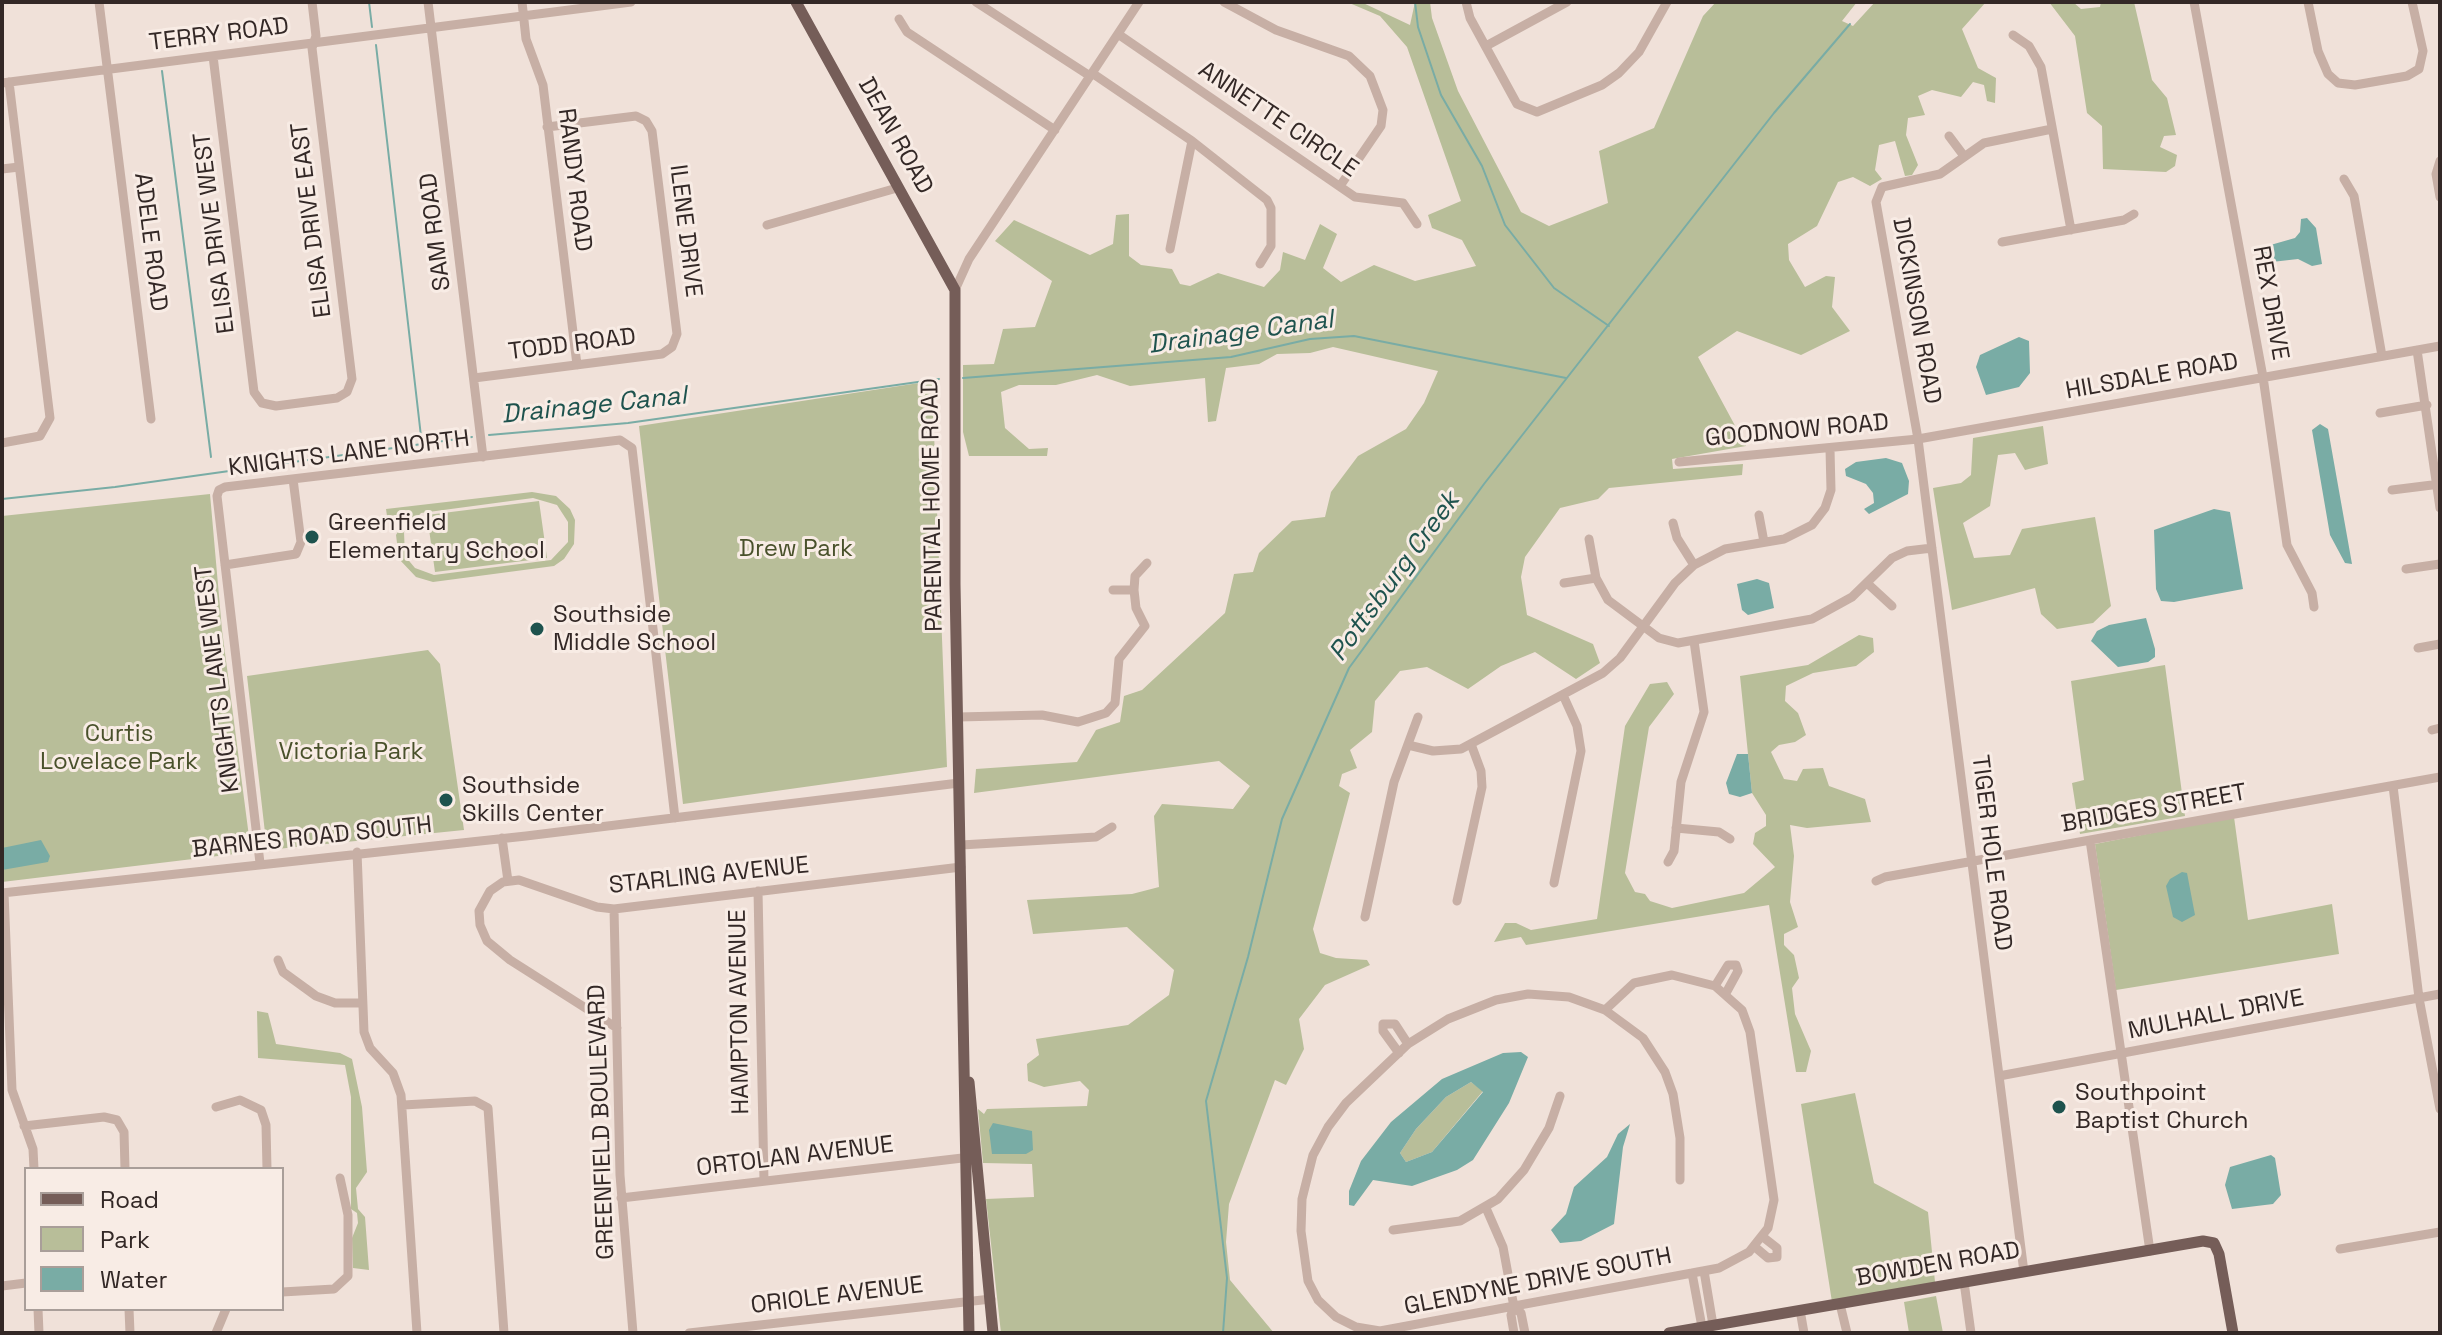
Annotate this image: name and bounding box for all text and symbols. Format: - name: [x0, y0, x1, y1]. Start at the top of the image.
- street label: TERRY ROAD: [148, 12, 290, 58]
- street label: ANNETTE CIRCLE: [1192, 56, 1364, 184]
- street label: DEAN ROAD: [851, 73, 939, 199]
- street label: RANDY ROAD: [551, 107, 597, 253]
- street label: ELISA DRIVE EAST: [286, 121, 338, 319]
- street label: ELISA DRIVE WEST: [188, 131, 242, 335]
- street label: ILENE DRIVE: [663, 163, 707, 299]
- street label: ADELE ROAD: [127, 171, 173, 313]
- street label: SAM ROAD: [414, 171, 458, 293]
- street label: DICKINSON ROAD: [1885, 216, 1947, 406]
- street label: REX DRIVE: [2246, 244, 2294, 362]
- water label: Drainage Canal: [1147, 305, 1335, 361]
- street label: TODD ROAD: [507, 323, 637, 367]
- street label: HILSDALE ROAD: [2063, 348, 2241, 406]
- street label: PARENTAL HOME ROAD: [916, 378, 950, 632]
- water label: Drainage Canal: [500, 381, 688, 431]
- street label: GOODNOW ROAD: [1704, 409, 1890, 453]
- street label: KNIGHTS LANE NORTH: [227, 425, 471, 483]
- water label: Pottsburg Creek: [1323, 486, 1467, 668]
- place label: Greenfield Elementary School: [328, 509, 545, 565]
- marker: Greenfield Elementary School: [303, 528, 321, 546]
- park label: Drew Park: [739, 535, 853, 563]
- street label: KNIGHTS LANE WEST: [190, 564, 246, 794]
- place label: Southside Middle School: [553, 601, 716, 657]
- marker: Southside Middle School: [528, 620, 546, 638]
- park label: Curtis Lovelace Park: [40, 720, 198, 776]
- park label: Victoria Park: [279, 738, 423, 766]
- street label: TIGER HOLE ROAD: [1965, 753, 2017, 953]
- place label: Southside Skills Center: [462, 772, 604, 828]
- street label: BRIDGES STREET: [2059, 779, 2249, 839]
- marker: Southside Skills Center: [437, 791, 455, 809]
- street label: BARNES ROAD SOUTH: [191, 811, 433, 865]
- street label: STARLING AVENUE: [607, 851, 811, 901]
- street label: HAMPTON AVENUE: [724, 909, 756, 1115]
- street label: GREENFIELD BOULEVARD: [583, 984, 621, 1260]
- street label: MULHALL DRIVE: [2126, 984, 2306, 1046]
- place label: Southpoint Baptist Church: [2075, 1079, 2248, 1135]
- marker: Southpoint Baptist Church: [2050, 1098, 2068, 1116]
- street label: ORTOLAN AVENUE: [695, 1131, 895, 1183]
- legend: [24, 1167, 284, 1311]
- text: Road: [100, 1184, 159, 1215]
- text: Park: [100, 1224, 150, 1255]
- street label: BOWDEN ROAD: [1854, 1236, 2022, 1294]
- street label: GLENDYNE DRIVE SOUTH: [1402, 1242, 1674, 1322]
- text: Water: [100, 1264, 168, 1295]
- street label: ORIOLE AVENUE: [749, 1271, 925, 1321]

